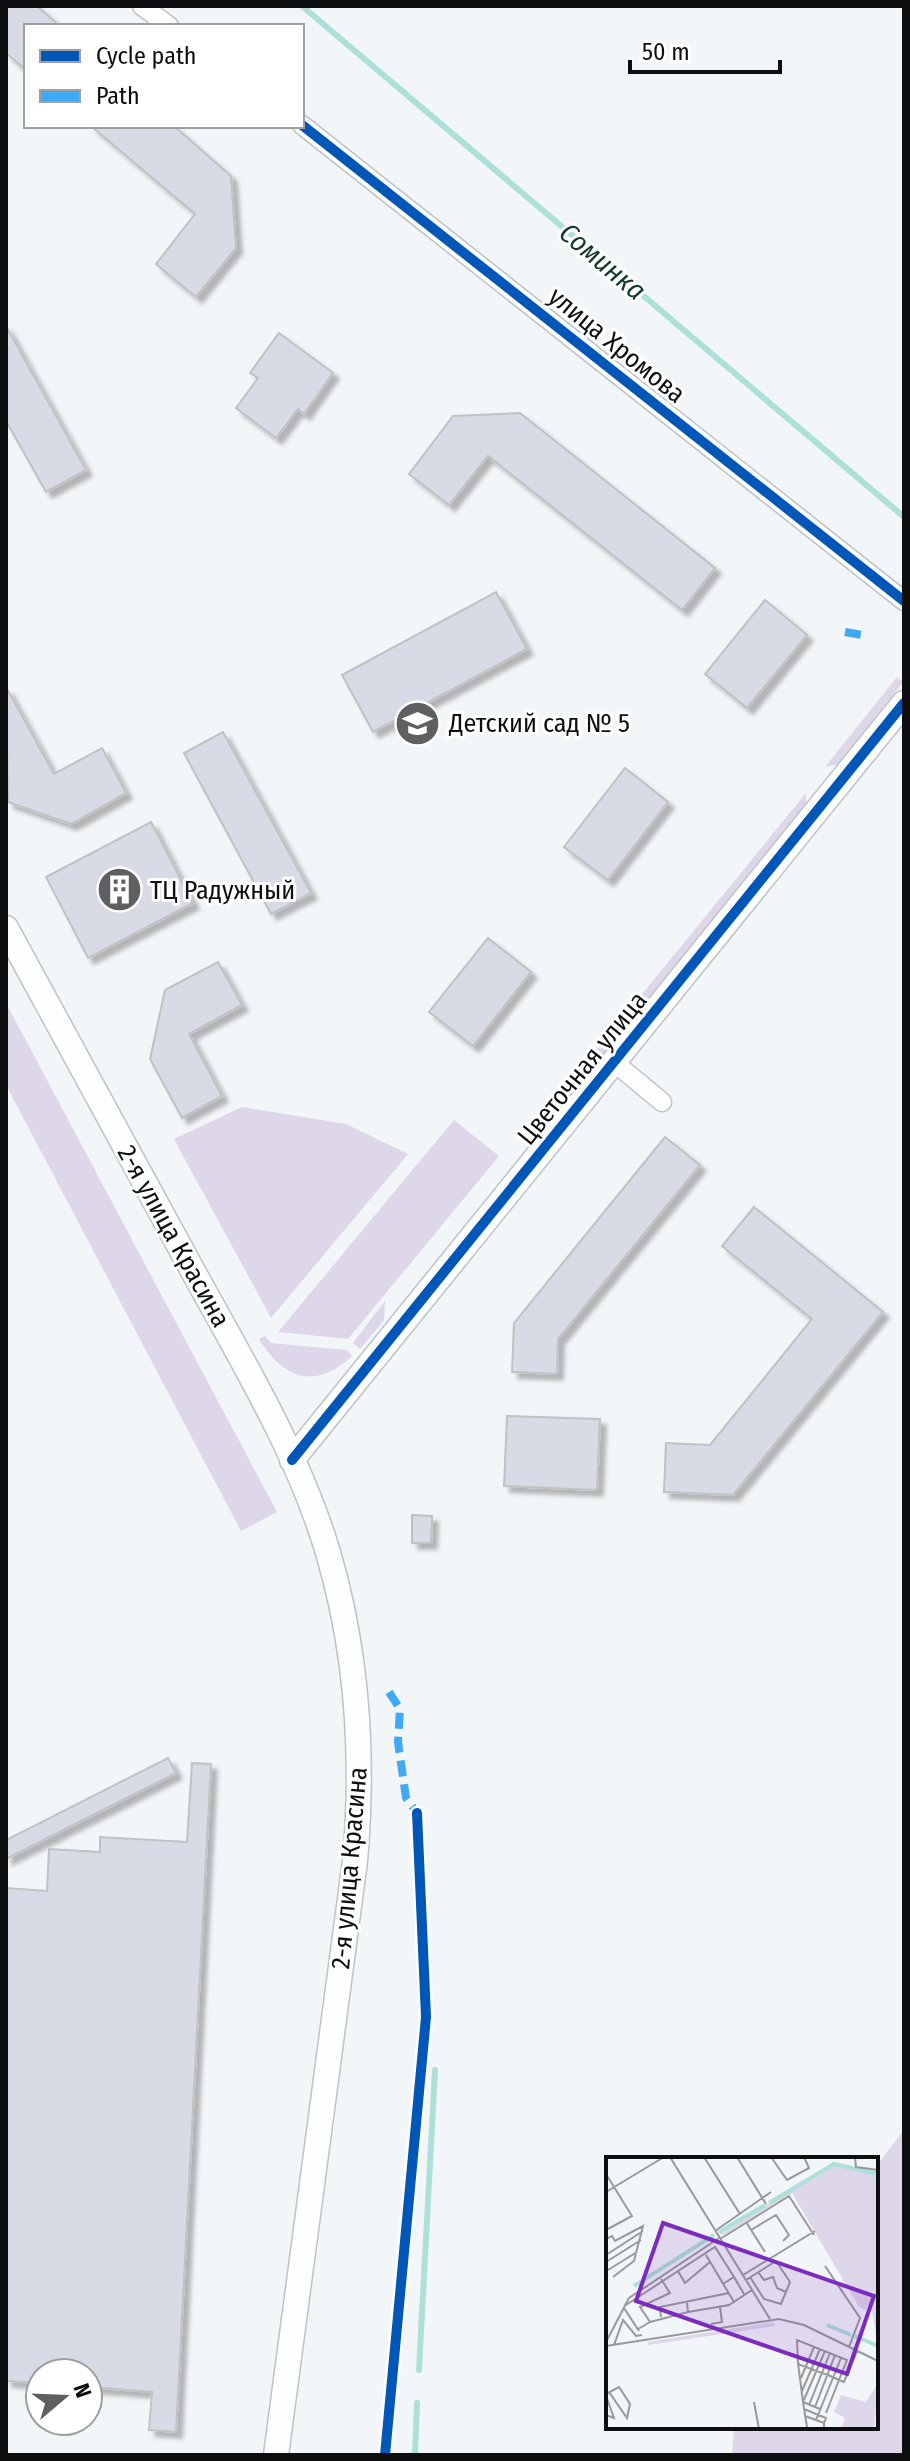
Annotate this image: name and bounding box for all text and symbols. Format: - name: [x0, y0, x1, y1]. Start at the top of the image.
- legend: [24, 24, 304, 128]
- scale bar: [630, 24, 780, 74]
- text: 50 m: [642, 38, 690, 66]
- text: Cycle path: [96, 42, 196, 70]
- text: Path: [96, 82, 140, 110]
- water label: Соминка: [553, 216, 652, 307]
- street label: улица Хромова: [542, 281, 691, 410]
- school or university icon: Детский сад № 5: [394, 699, 442, 747]
- place label: Детский сад № 5: [448, 708, 630, 739]
- building icon: ТЦ Радужный: [95, 866, 143, 914]
- place label: ТЦ Радужный: [150, 875, 295, 906]
- street label: Цветочная улица: [511, 985, 654, 1151]
- street label: 2-я улица Красина: [111, 1140, 236, 1332]
- street label: 2-я улица Красина: [325, 1766, 374, 1970]
- inset map: [606, 2157, 878, 2429]
- north arrow: [24, 2357, 104, 2437]
- text: N: [68, 2380, 97, 2401]

